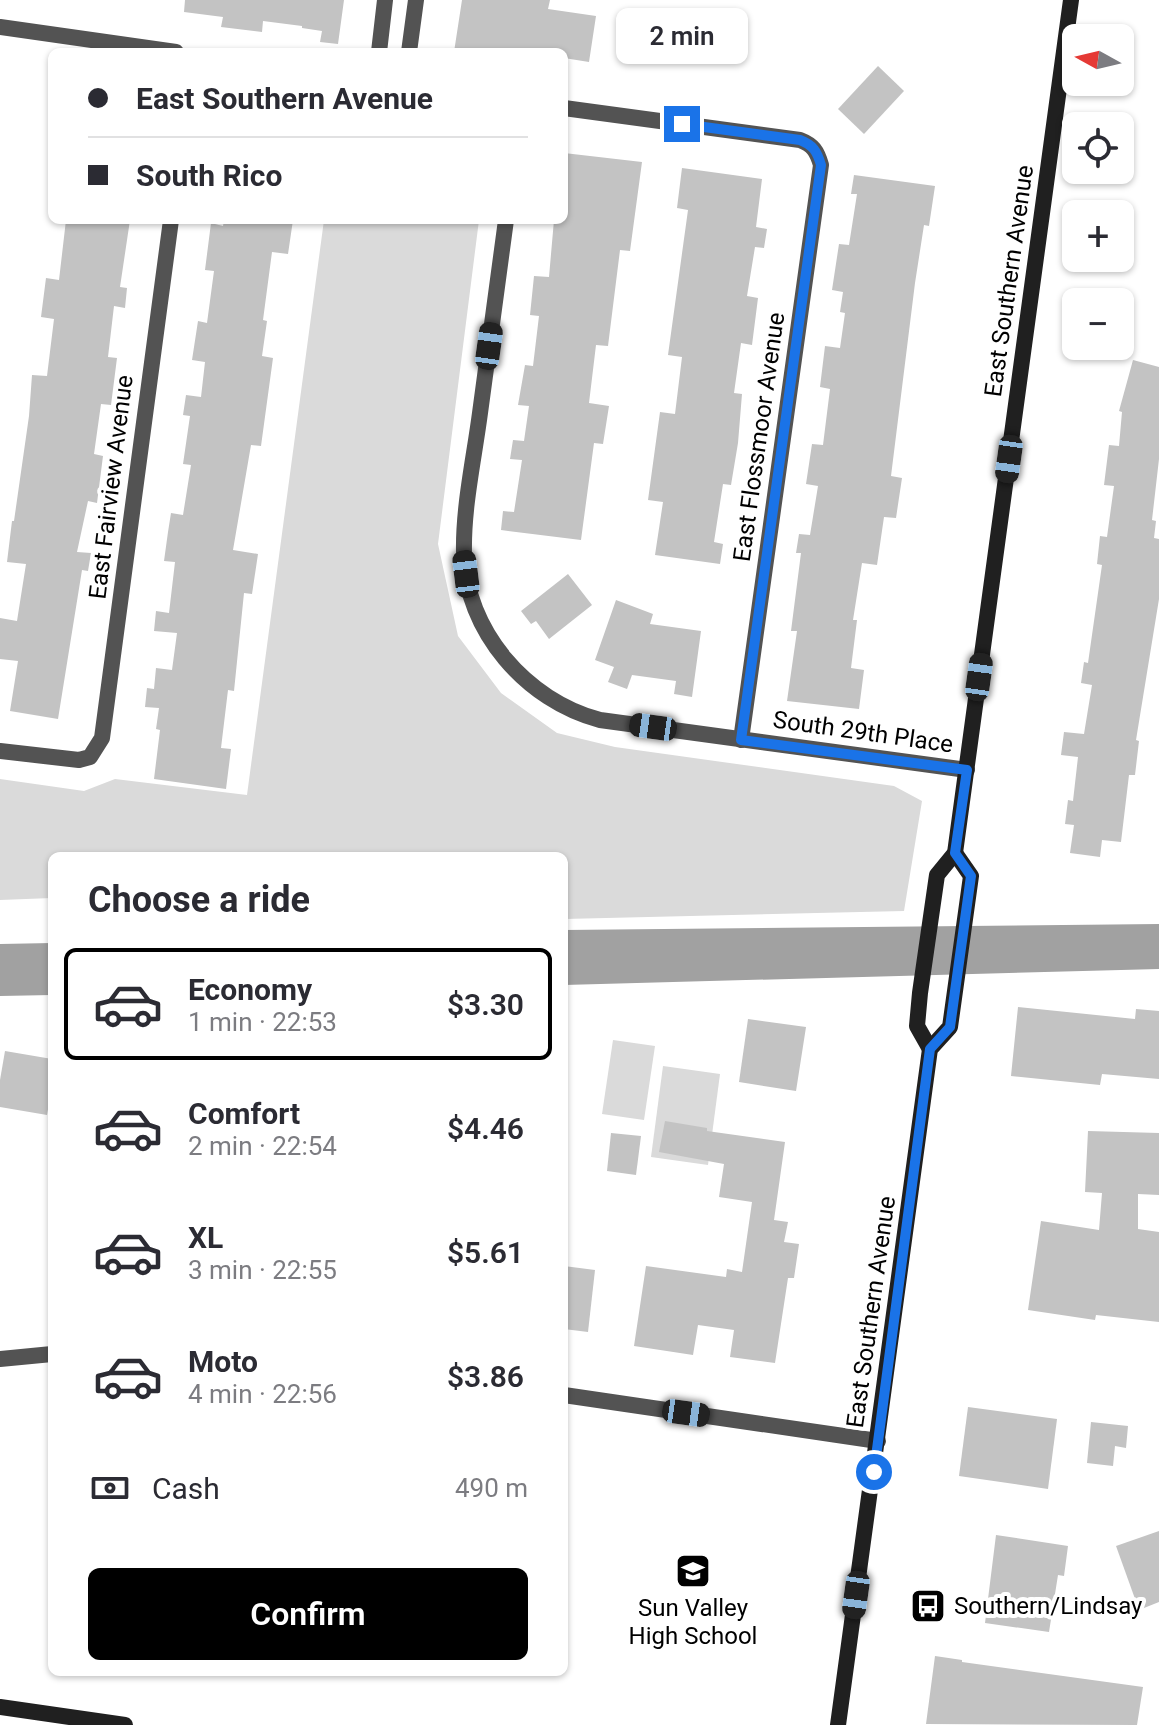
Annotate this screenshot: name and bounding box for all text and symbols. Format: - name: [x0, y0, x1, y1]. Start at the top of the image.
- callout: 2 min: [616, 8, 748, 64]
- text: 2 min: [649, 21, 715, 51]
- north arrow: [1062, 24, 1134, 96]
- map controls: [1062, 24, 1134, 360]
- text: East Southern Avenue: [136, 81, 433, 116]
- route end: [664, 106, 700, 142]
- button: locate: [1062, 112, 1134, 184]
- text: South Rico: [136, 158, 282, 193]
- street label: East Southern Avenue: [979, 163, 1039, 399]
- button: +: [1062, 200, 1134, 272]
- button: −: [1062, 288, 1134, 360]
- street label: East Flossmoor Avenue: [728, 311, 790, 563]
- car: [474, 321, 504, 371]
- street label: East Fairview Avenue: [83, 373, 139, 601]
- car: [994, 434, 1024, 484]
- car: [451, 549, 481, 599]
- car: [964, 652, 994, 702]
- street label: South 29th Place: [771, 706, 955, 758]
- car: [628, 712, 678, 742]
- text: Choose a ride: [88, 879, 310, 921]
- icon: car: [92, 968, 164, 1040]
- text: Economy: [188, 972, 312, 1007]
- text: $3.30: [447, 987, 524, 1022]
- text: 1 min · 22:53: [188, 1007, 337, 1037]
- icon: car: [92, 1092, 164, 1164]
- text: Comfort: [188, 1096, 300, 1131]
- text: $4.46: [447, 1111, 524, 1146]
- text: 2 min · 22:54: [188, 1131, 337, 1161]
- street label: East Southern Avenue: [841, 1194, 901, 1430]
- icon: car: [92, 1216, 164, 1288]
- text: XL: [188, 1220, 223, 1255]
- text: $5.61: [447, 1235, 524, 1270]
- text: 3 min · 22:55: [188, 1255, 337, 1285]
- icon: car: [92, 1340, 164, 1412]
- text: Moto: [188, 1344, 258, 1379]
- text: $3.86: [447, 1359, 524, 1394]
- text: 4 min · 22:56: [188, 1379, 337, 1409]
- car: [661, 1398, 711, 1428]
- route start: [856, 1454, 892, 1490]
- icon: cash: [88, 1466, 132, 1510]
- text: Cash: [152, 1471, 220, 1506]
- text: 490 m: [455, 1473, 528, 1503]
- school or university icon: Sun Valley High School: [674, 1552, 712, 1590]
- button: Confirm: [88, 1568, 528, 1660]
- car: [841, 1570, 871, 1620]
- bus stop icon: Southern/Lindsay: [909, 1587, 947, 1625]
- place label: Southern/Lindsay: [954, 1592, 1143, 1620]
- place label: Sun Valley High School: [629, 1594, 757, 1650]

